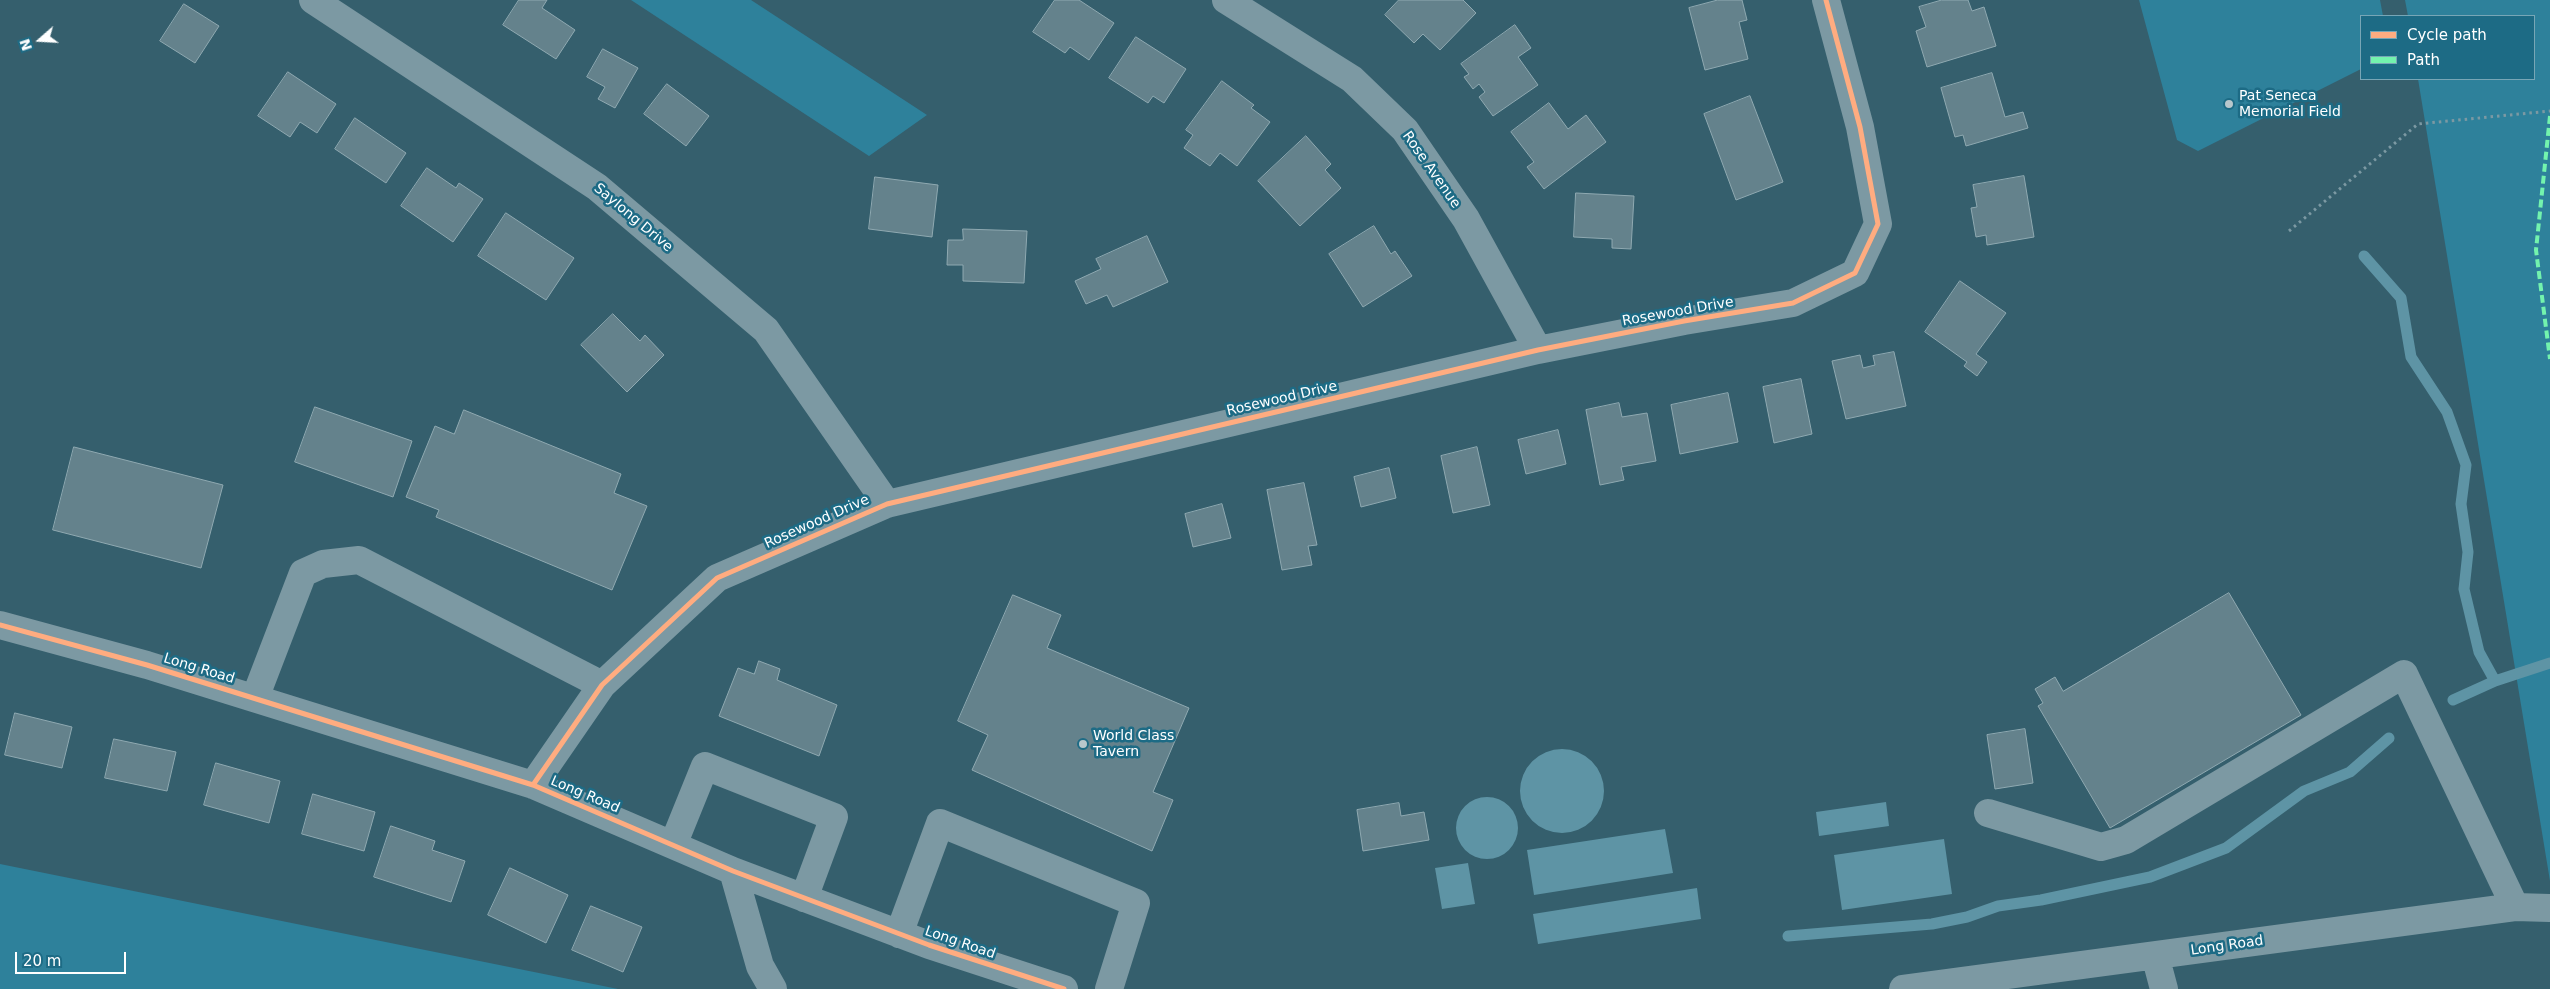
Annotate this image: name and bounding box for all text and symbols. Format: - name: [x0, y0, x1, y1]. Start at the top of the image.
- north arrow: [15, 15, 65, 65]
- legend: [2360, 15, 2535, 80]
- text: Cycle path: [2407, 26, 2487, 44]
- text: N: [16, 37, 35, 53]
- text: Path: [2407, 51, 2440, 69]
- place label: Pat Seneca Memorial Field: [2239, 88, 2341, 120]
- marker: Pat Seneca Memorial Field: [2223, 98, 2235, 110]
- street label: Rose Avenue: [1398, 128, 1464, 212]
- street label: Saylong Drive: [590, 180, 676, 256]
- street label: Rosewood Drive: [1621, 294, 1735, 330]
- street label: Rosewood Drive: [1225, 378, 1339, 420]
- street label: Rosewood Drive: [762, 491, 872, 553]
- street label: Long Road: [161, 650, 237, 688]
- place label: World Class Tavern: [1093, 728, 1174, 760]
- marker: World Class Tavern: [1077, 738, 1089, 750]
- street label: Long Road: [548, 773, 622, 817]
- street label: Long Road: [923, 923, 997, 963]
- street label: Long Road: [2189, 933, 2265, 959]
- scale bar: [18, 942, 129, 974]
- text: 20 m: [23, 952, 61, 970]

